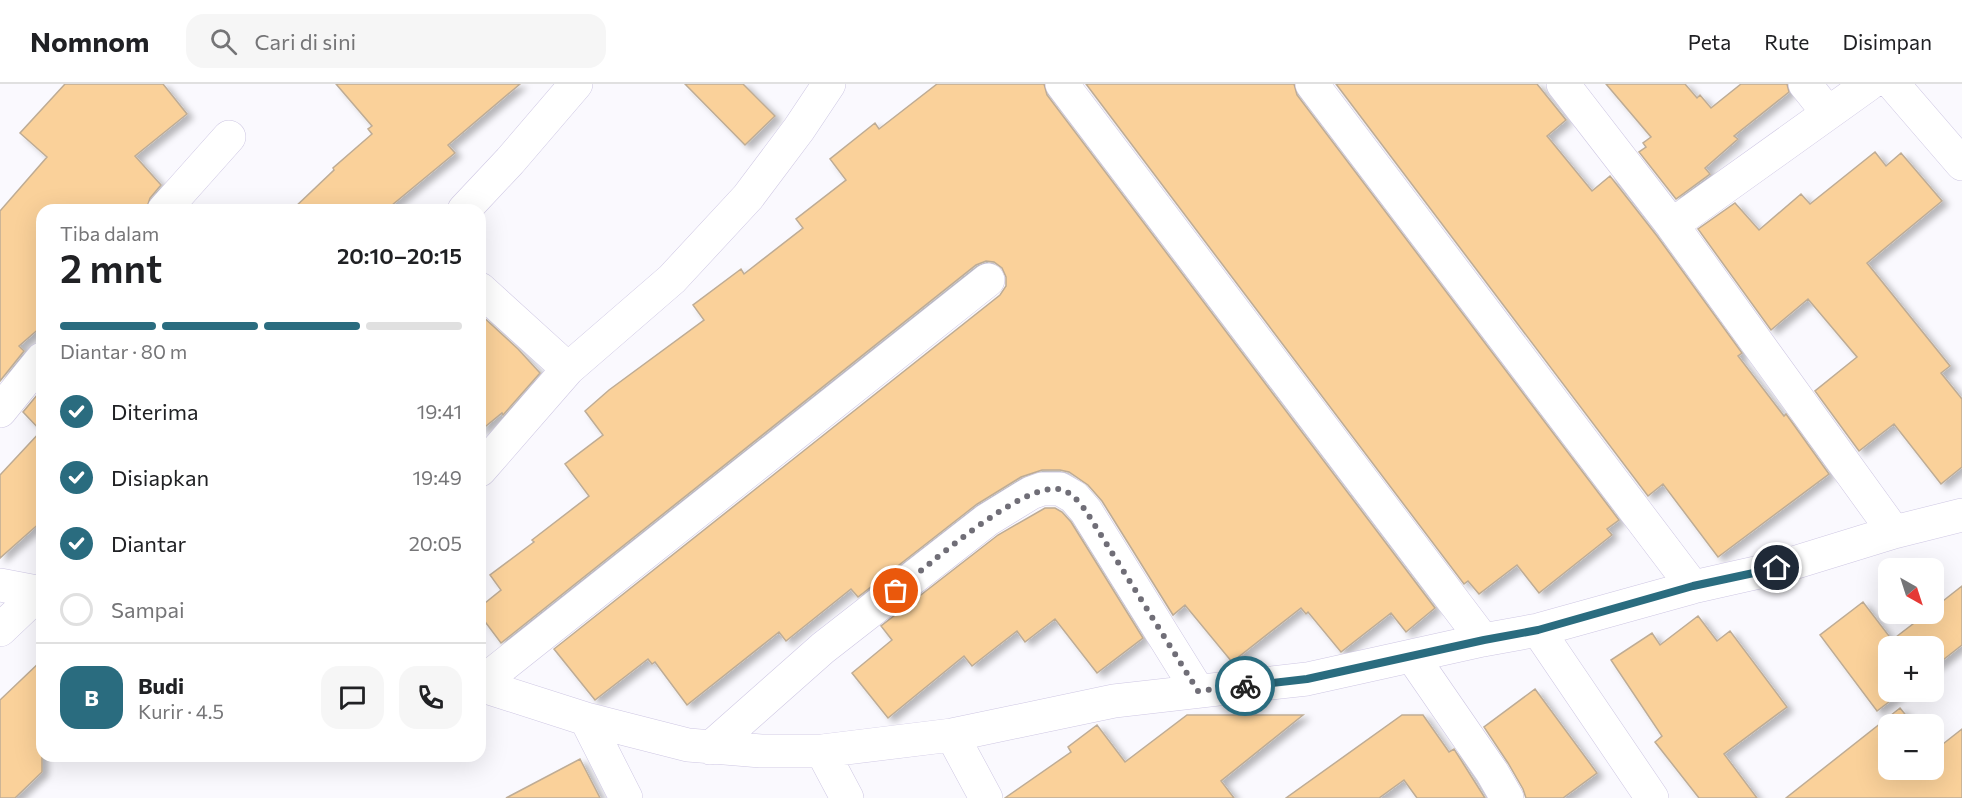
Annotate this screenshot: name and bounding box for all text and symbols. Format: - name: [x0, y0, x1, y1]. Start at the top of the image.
- search box: [186, 14, 606, 68]
- text: Nomnom: [30, 24, 150, 58]
- icon: search: [207, 25, 240, 58]
- text: Cari di sini: [255, 28, 356, 55]
- text: Peta: [1688, 29, 1731, 54]
- text: Rute: [1764, 29, 1809, 54]
- text: Disimpan: [1842, 29, 1932, 54]
- text: Tiba dalam: [60, 221, 159, 245]
- text: 20:10–20:15: [337, 242, 462, 269]
- text: 2 mnt: [60, 243, 162, 291]
- text: Diantar · 80 m: [60, 339, 187, 363]
- icon: check: [60, 395, 93, 428]
- text: Diterima: [111, 398, 198, 425]
- text: 19:41: [417, 399, 462, 423]
- icon: check: [60, 461, 93, 494]
- text: Disiapkan: [111, 464, 209, 491]
- text: 19:49: [412, 465, 462, 489]
- icon: check: [60, 527, 93, 560]
- text: Diantar: [111, 530, 186, 557]
- text: 20:05: [409, 531, 462, 555]
- pin: [1751, 542, 1802, 593]
- icon: home: [1760, 551, 1793, 584]
- north arrow: [1878, 558, 1944, 624]
- map controls: [1878, 558, 1944, 780]
- pin: [870, 565, 921, 616]
- icon: bag: [879, 574, 912, 607]
- text: Sampai: [111, 596, 185, 623]
- button: +: [1878, 636, 1944, 702]
- courier: [1215, 656, 1275, 716]
- button: chat: [321, 666, 384, 729]
- button: phone: [399, 666, 462, 729]
- icon: bike: [1229, 670, 1262, 703]
- text: Budi: [138, 672, 184, 699]
- text: B: [84, 684, 99, 711]
- text: Kurir · 4.5: [138, 699, 224, 723]
- button: −: [1878, 714, 1944, 780]

